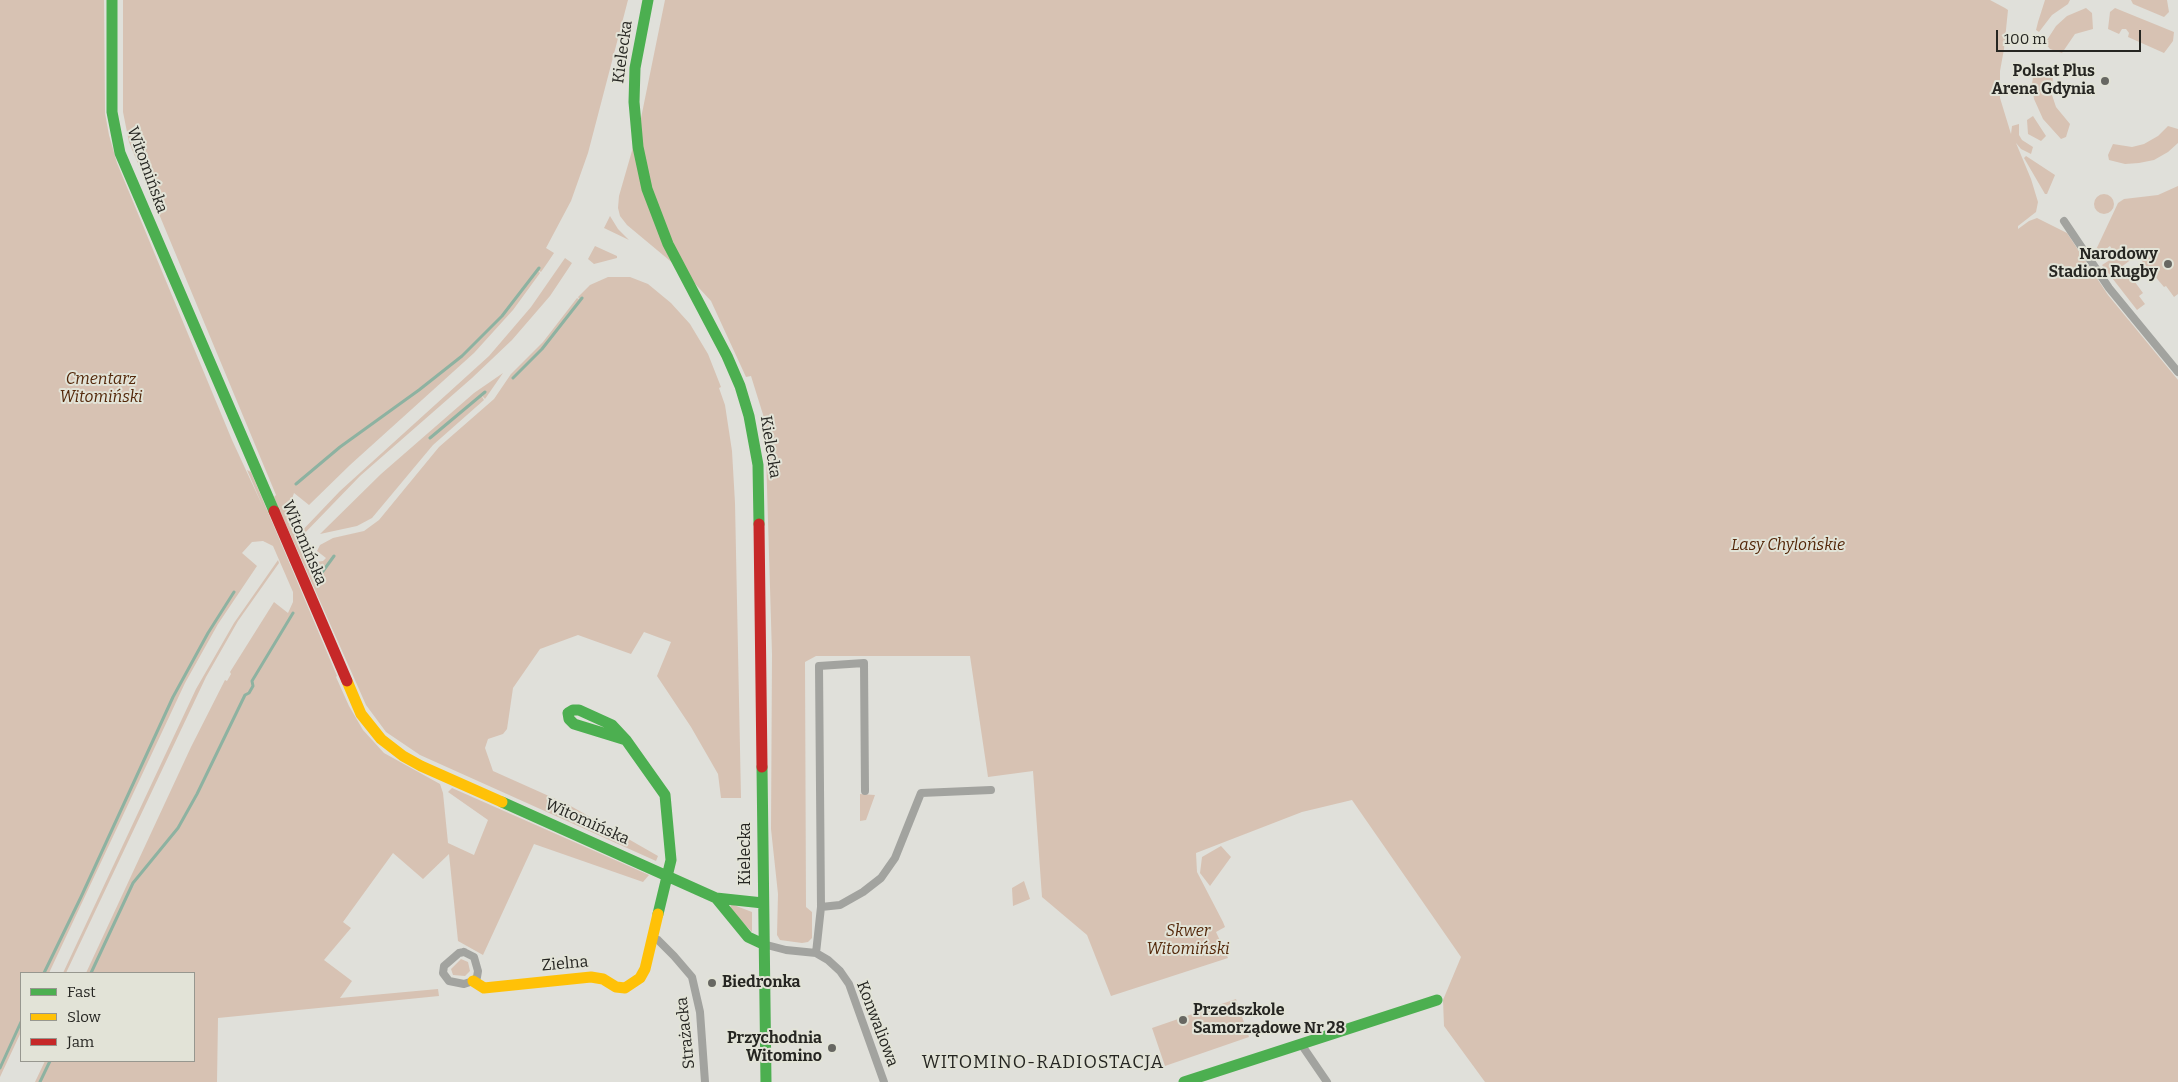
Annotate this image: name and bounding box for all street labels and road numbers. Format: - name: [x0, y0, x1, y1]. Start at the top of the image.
- street label: Kielecka: [609, 19, 637, 85]
- street label: Witomińska: [123, 124, 171, 216]
- street label: Kielecka: [756, 414, 784, 480]
- street label: Witomińska: [278, 498, 330, 588]
- street label: Witomińska: [542, 795, 632, 849]
- street label: Kielecka: [736, 822, 756, 886]
- street label: Zielna: [541, 952, 589, 976]
- street label: Konwaliowa: [852, 978, 902, 1070]
- street label: Strażacka: [673, 996, 699, 1070]

